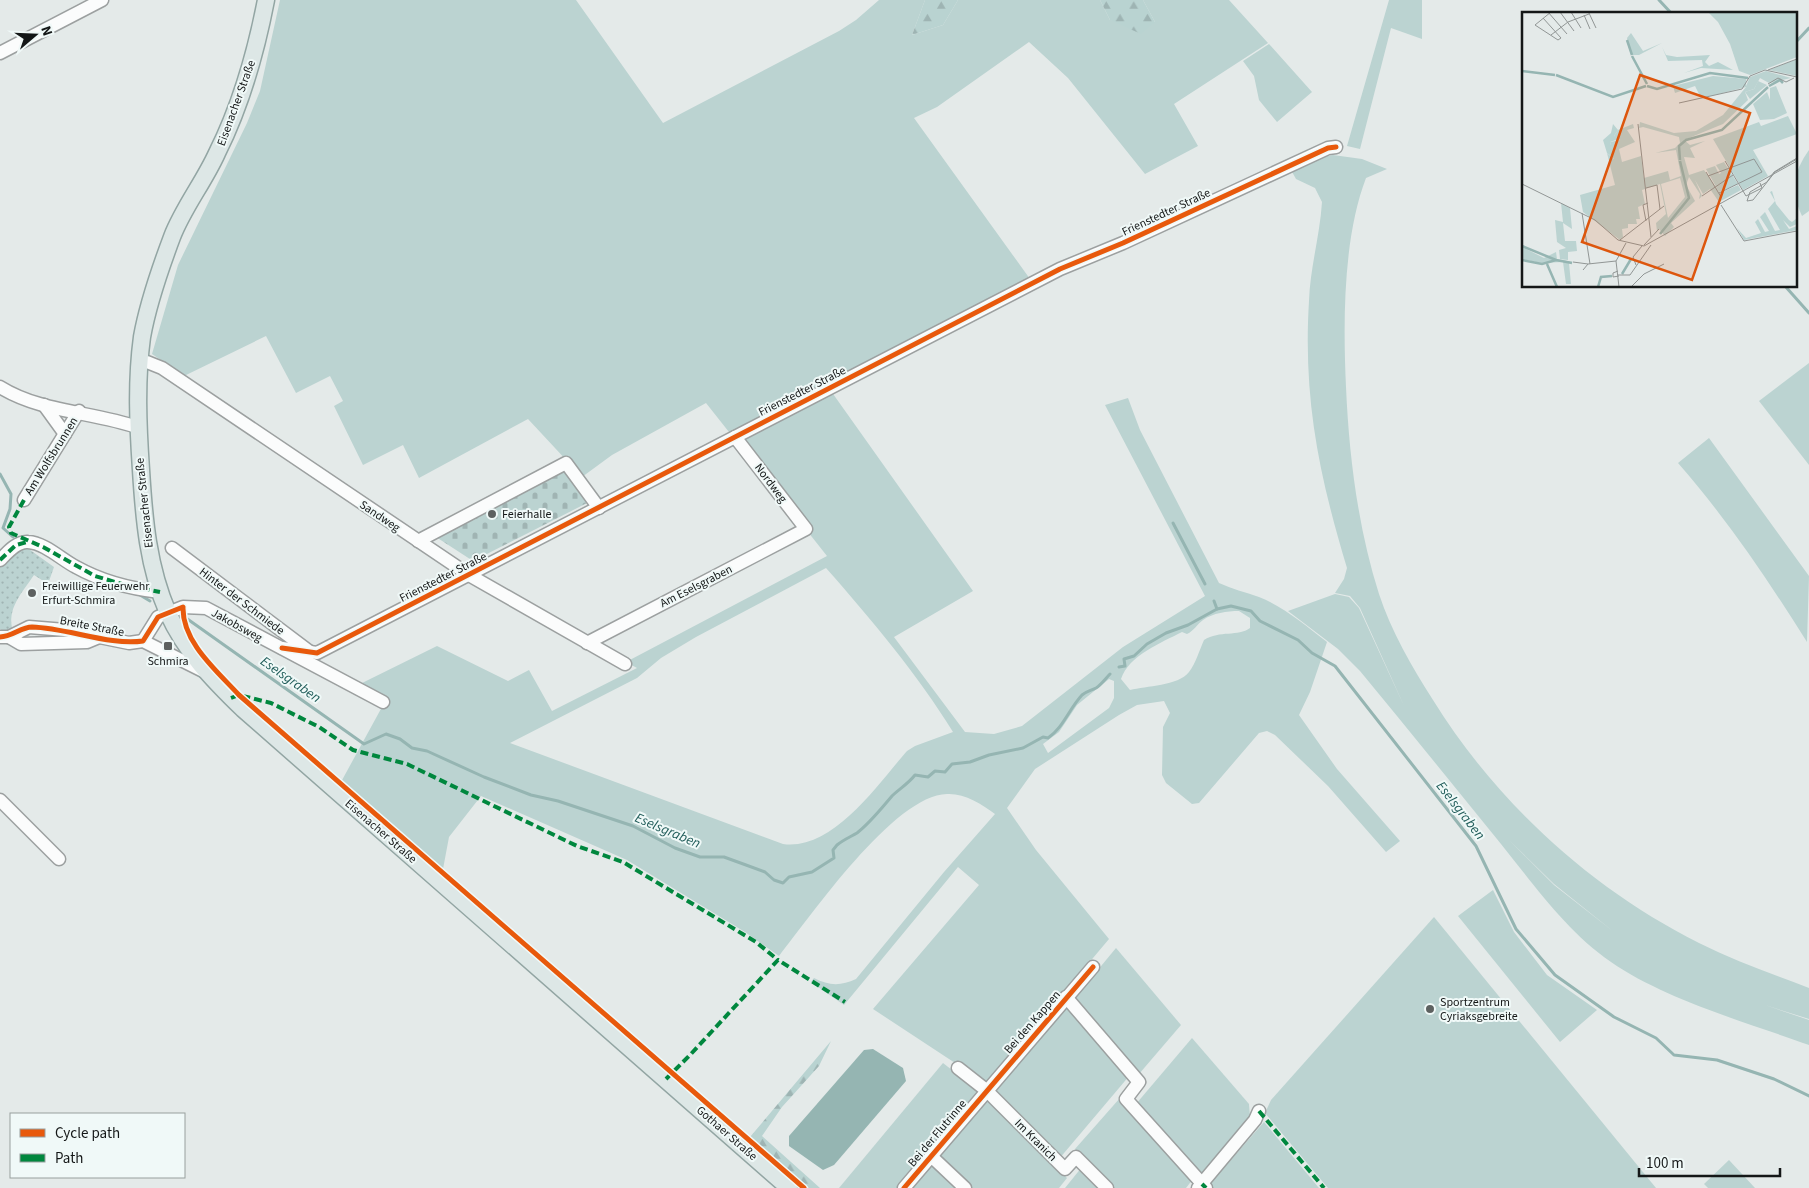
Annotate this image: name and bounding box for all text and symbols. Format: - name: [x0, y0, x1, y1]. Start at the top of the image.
- north arrow: [10, 10, 60, 60]
- inset map: [1522, 12, 1796, 288]
- text: N: [35, 23, 57, 39]
- street label: Eisenacher Straße: [213, 58, 260, 149]
- street label: Frienstedter Straße: [1119, 184, 1213, 240]
- street label: Frienstedter Straße: [756, 362, 849, 421]
- street label: Am Wolfsbrunnen: [21, 414, 82, 499]
- street label: Eisenacher Straße: [131, 457, 158, 549]
- street label: Nordweg: [750, 460, 791, 507]
- street label: Sandweg: [356, 496, 404, 536]
- place label: Feierhalle: [502, 506, 551, 523]
- marker: Feierhalle: [486, 508, 498, 520]
- street label: Frienstedter Straße: [397, 548, 490, 607]
- street label: Am Eselsgraben: [657, 561, 735, 612]
- street label: Hinter der Schmiede: [196, 564, 288, 639]
- place label: Freiwillige Feuerwehr Erfurt-Schmira: [42, 578, 150, 609]
- marker: Freiwillige Feuerwehr Erfurt-Schmira: [26, 587, 38, 599]
- street label: Jakobsweg: [208, 604, 265, 646]
- street label: Breite Straße: [58, 612, 126, 641]
- marker: Schmira: [162, 640, 174, 652]
- water label: Eselsgraben: [256, 652, 325, 708]
- place label: Schmira: [147, 653, 189, 670]
- water label: Eselsgraben: [1431, 777, 1490, 844]
- street label: Eisenacher Straße: [341, 795, 420, 867]
- water label: Eselsgraben: [632, 808, 704, 854]
- street label: Bei den Kappen: [1000, 987, 1065, 1058]
- place label: Sportzentrum Cyriaksgebreite: [1440, 994, 1518, 1025]
- marker: Sportzentrum Cyriaksgebreite: [1424, 1003, 1436, 1015]
- street label: Bei der Flutrinne: [904, 1096, 971, 1171]
- street label: Gothaer Straße: [692, 1102, 761, 1165]
- legend: [10, 1113, 185, 1178]
- street label: Im Kranich: [1011, 1115, 1061, 1165]
- text: Cycle path: [55, 1123, 120, 1144]
- scale bar: [1639, 1146, 1780, 1178]
- text: Path: [55, 1148, 83, 1169]
- text: 100 m: [1646, 1153, 1684, 1174]

